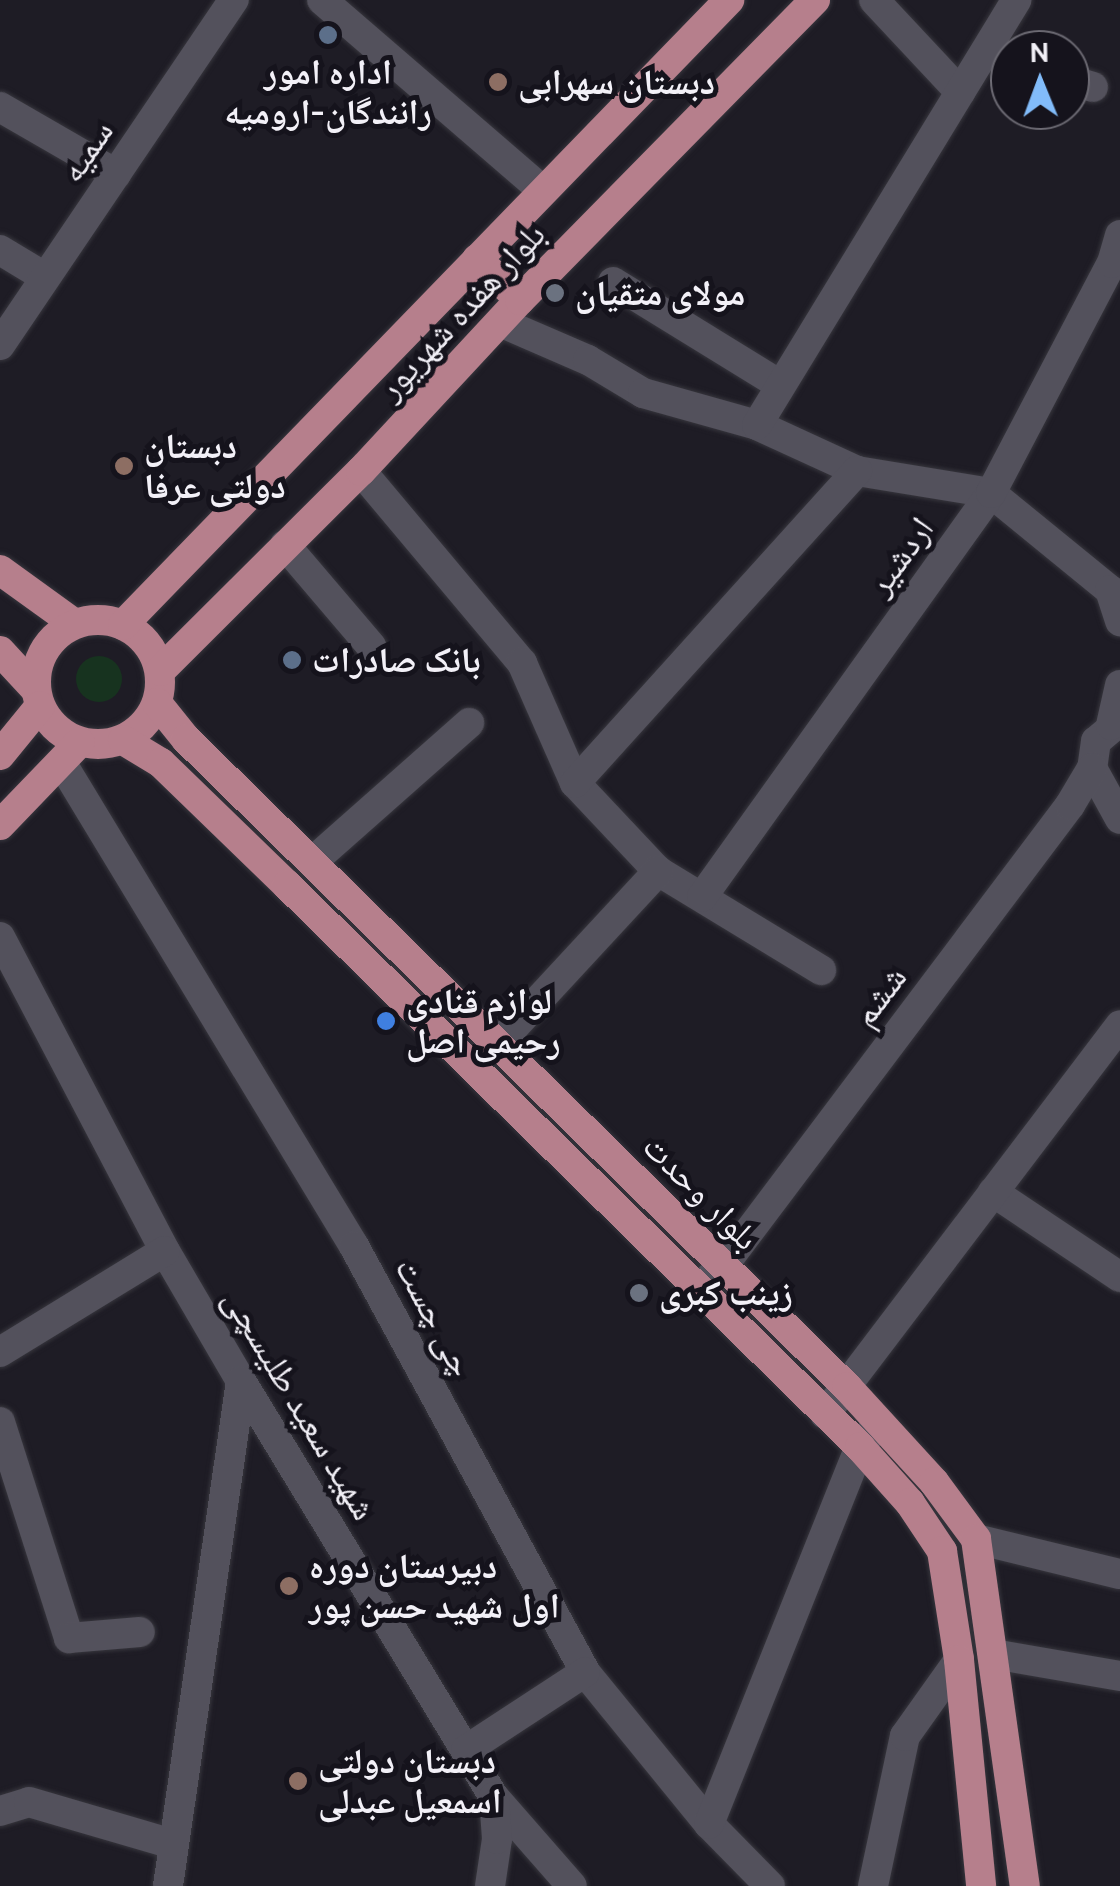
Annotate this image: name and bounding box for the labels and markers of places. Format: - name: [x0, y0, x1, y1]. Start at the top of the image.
- marker: اداره امور رانندگان-ارومیه: [317, 24, 339, 46]
- place label: اداره امور رانندگان-ارومیه: [224, 51, 432, 133]
- place label: دبستان سهرابی: [518, 61, 715, 103]
- marker: دبستان سهرابی: [487, 71, 509, 93]
- place label: مولای متقیان: [575, 272, 745, 314]
- marker: مولای متقیان: [544, 282, 566, 304]
- place label: دبستان دولتی عرفا: [144, 425, 286, 507]
- marker: دبستان دولتی عرفا: [113, 455, 135, 477]
- place label: بانک صادرات: [312, 639, 481, 681]
- marker: بانک صادرات: [281, 649, 303, 671]
- place label: لوازم قنادی رحیمی اصل: [406, 980, 560, 1062]
- marker: لوازم قنادی رحیمی اصل: [375, 1010, 397, 1032]
- place label: زینب کبری: [659, 1272, 793, 1314]
- marker: زینب کبری: [628, 1282, 650, 1304]
- place label: دبیرستان دوره اول شهید حسن پور: [309, 1545, 560, 1627]
- marker: دبیرستان دوره اول شهید حسن پور: [278, 1575, 300, 1597]
- place label: دبستان دولتی اسمعیل عبدلی: [318, 1740, 502, 1822]
- marker: دبستان دولتی اسمعیل عبدلی: [287, 1770, 309, 1792]

